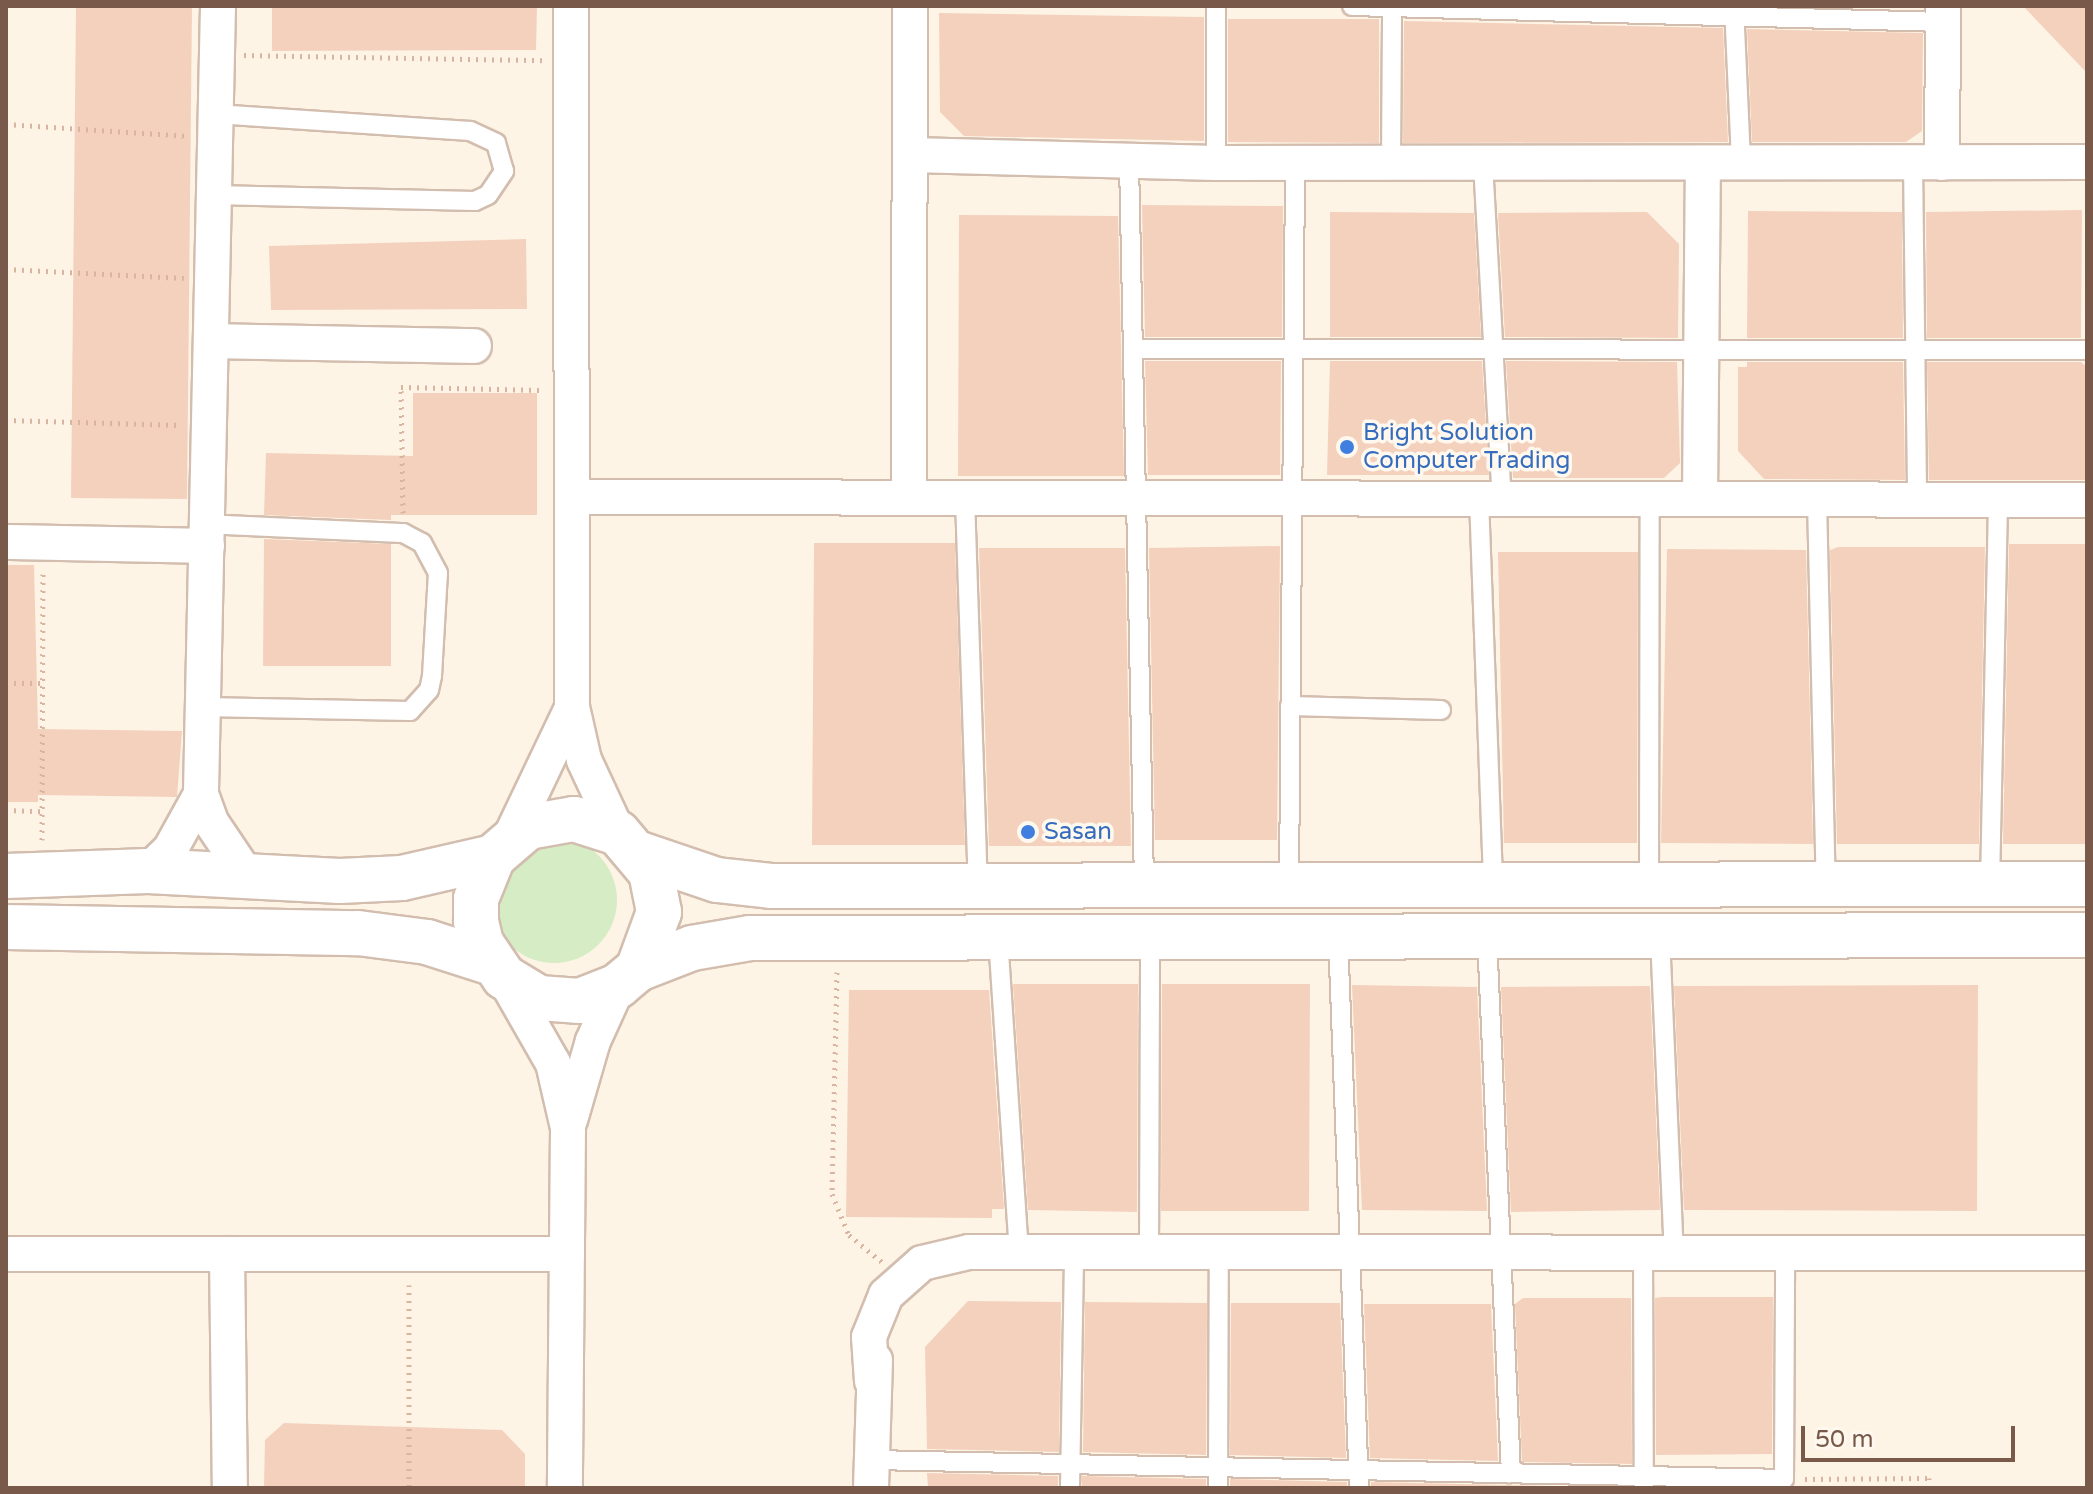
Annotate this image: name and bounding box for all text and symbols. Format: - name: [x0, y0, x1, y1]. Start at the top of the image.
- place label: Bright Solution Computer Trading: [1363, 419, 1570, 475]
- marker: Bright Solution Computer Trading: [1338, 438, 1356, 456]
- place label: Sasan: [1044, 818, 1112, 846]
- marker: Sasan: [1019, 823, 1037, 841]
- scale bar: [1805, 1410, 2019, 1460]
- text: 50 m: [1815, 1425, 1873, 1454]

